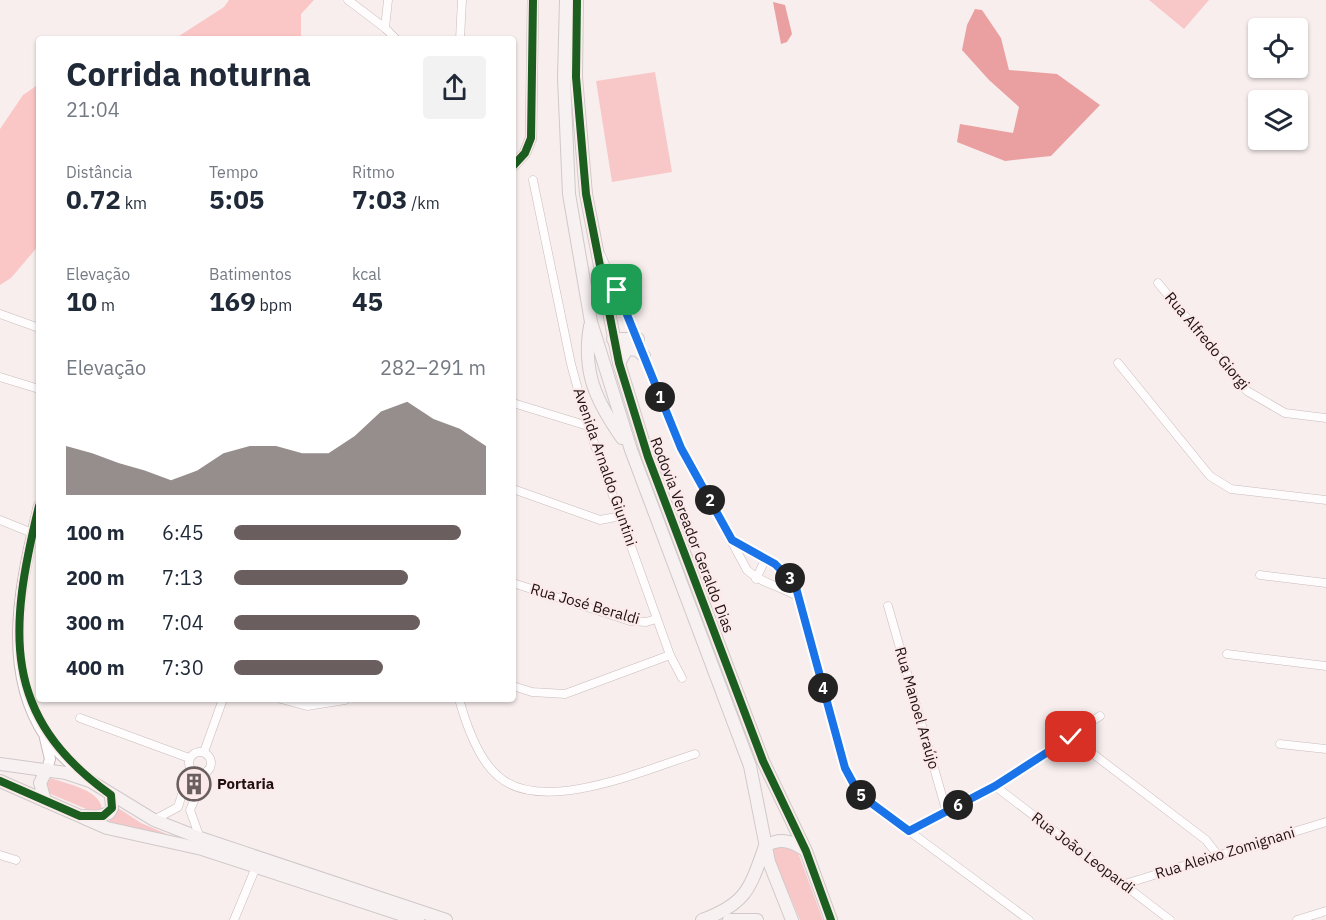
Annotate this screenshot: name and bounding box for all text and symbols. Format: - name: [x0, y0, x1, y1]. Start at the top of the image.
- map controls: [1248, 18, 1308, 150]
- button: locate: [1248, 18, 1308, 78]
- text: Corrida noturna: [66, 52, 311, 95]
- button: share: [423, 56, 486, 119]
- button: layers: [1248, 90, 1308, 150]
- text: 21:04: [66, 96, 120, 123]
- text: Distância: [66, 162, 132, 182]
- text: Tempo: [209, 162, 258, 182]
- text: Ritmo: [352, 162, 395, 182]
- text: 0.72: [66, 182, 121, 216]
- text: 5:05: [209, 182, 264, 216]
- text: 7:03: [352, 182, 407, 216]
- text: km: [121, 193, 147, 213]
- text: /km: [407, 193, 440, 213]
- text: Elevação: [66, 264, 130, 284]
- text: Batimentos: [209, 264, 292, 284]
- text: kcal: [352, 264, 381, 284]
- pin: [591, 264, 642, 315]
- icon: arrive: [600, 273, 633, 306]
- text: 10: [66, 284, 97, 318]
- text: 169: [209, 284, 256, 318]
- text: 45: [352, 284, 383, 318]
- street label: Rua Alfredo Giorgi: [1161, 288, 1254, 393]
- text: m: [97, 295, 115, 315]
- text: bpm: [256, 295, 292, 315]
- text: Elevação: [66, 354, 146, 381]
- text: 282–291 m: [380, 354, 486, 381]
- pin: 1: [645, 382, 675, 412]
- street label: Avenida Arnaldo Giuntini: [569, 385, 642, 549]
- text: 1: [655, 387, 665, 407]
- street label: Rodovia Vereador Geraldo Dias: [646, 434, 739, 635]
- pin: 2: [695, 485, 725, 515]
- text: 2: [705, 490, 715, 510]
- text: 100 m: [66, 519, 125, 546]
- text: 6:45: [162, 519, 204, 546]
- pin: 3: [775, 563, 805, 593]
- text: 200 m: [66, 564, 125, 591]
- text: 7:13: [162, 564, 204, 591]
- text: 3: [785, 568, 795, 588]
- street label: Rua José Beraldi: [528, 579, 642, 628]
- text: 300 m: [66, 609, 125, 636]
- text: 7:04: [162, 609, 204, 636]
- street label: Rua Manoel Araújo: [891, 644, 944, 771]
- text: 400 m: [66, 654, 125, 681]
- text: 7:30: [162, 654, 204, 681]
- pin: 4: [808, 673, 838, 703]
- text: 4: [818, 678, 828, 698]
- pin: [1045, 711, 1096, 762]
- icon: check: [1054, 720, 1087, 753]
- building icon: Portaria: [176, 766, 212, 802]
- place label: Portaria: [217, 774, 275, 793]
- pin: 5: [846, 780, 876, 810]
- text: 5: [856, 785, 866, 805]
- pin: 6: [943, 790, 973, 820]
- text: 6: [953, 795, 963, 815]
- street label: Rua João Leopardi: [1028, 808, 1139, 898]
- street label: Rua Aleixo Zomignani: [1153, 822, 1297, 883]

